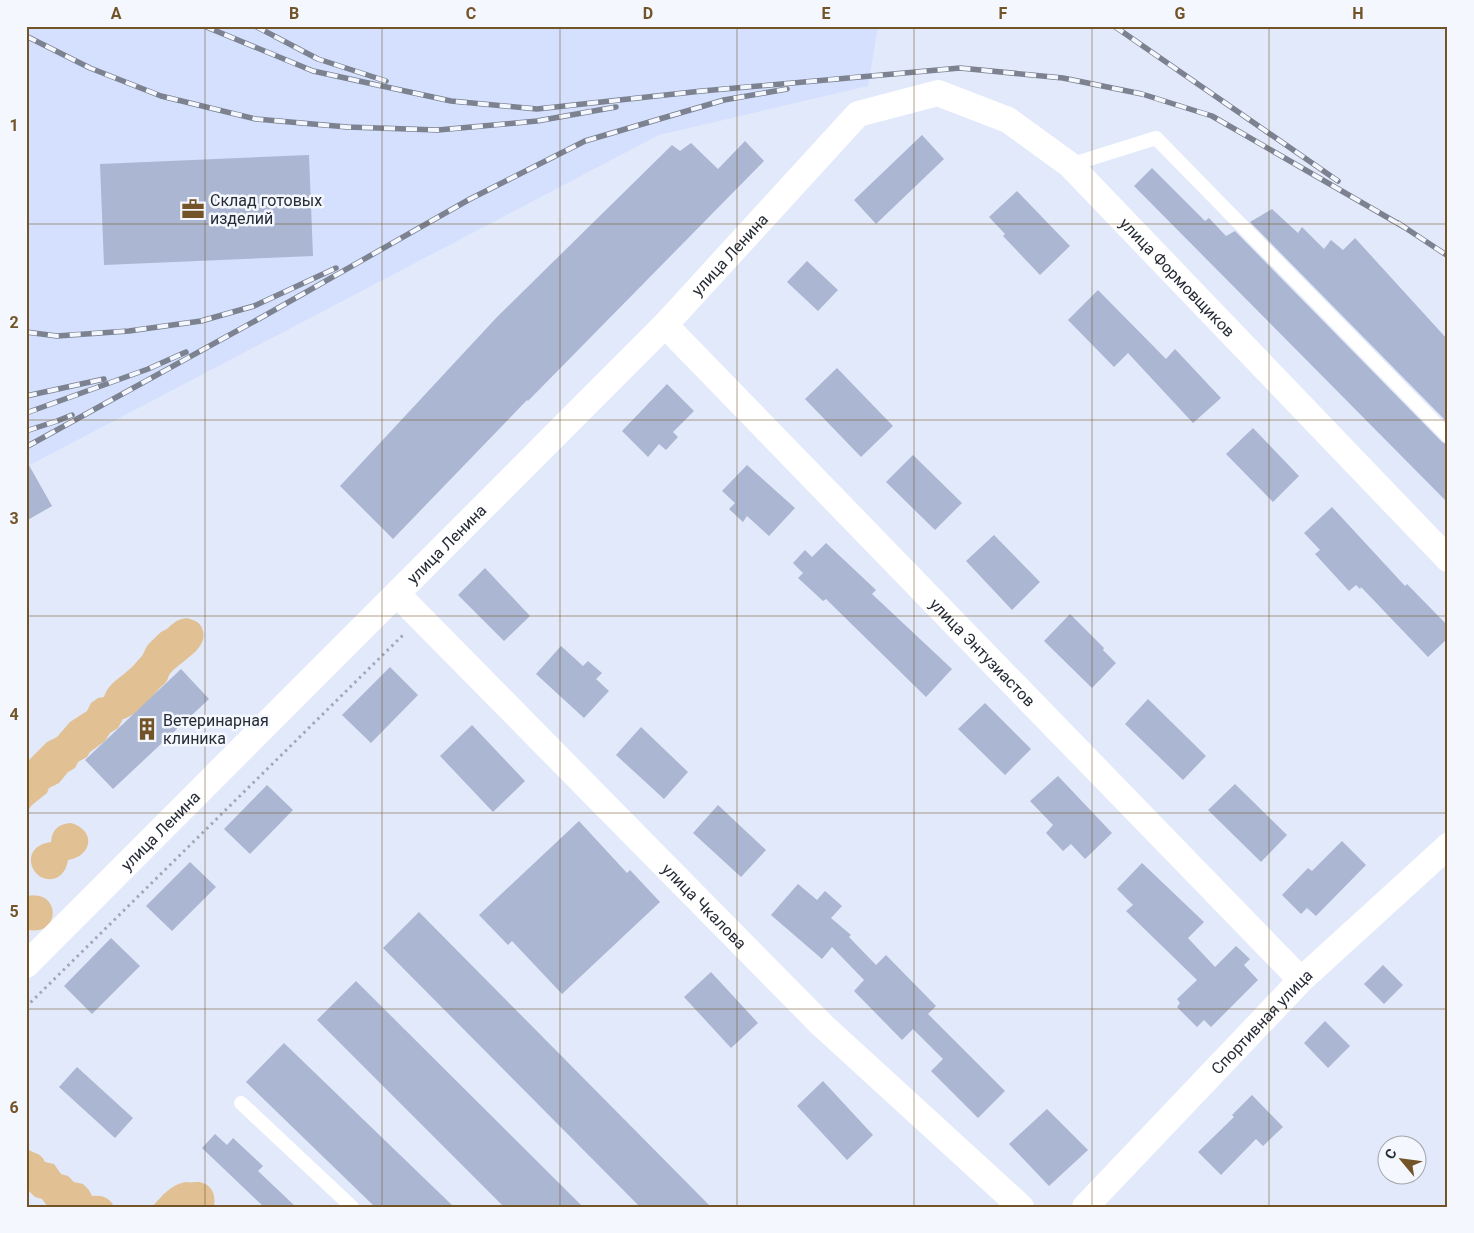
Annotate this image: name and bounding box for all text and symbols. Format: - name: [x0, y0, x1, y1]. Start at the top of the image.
- text: A: [111, 4, 122, 23]
- text: B: [289, 4, 299, 23]
- text: C: [466, 4, 476, 23]
- text: D: [643, 4, 653, 23]
- text: E: [822, 4, 831, 23]
- text: F: [999, 4, 1008, 23]
- text: G: [1175, 4, 1186, 23]
- text: H: [1352, 4, 1364, 23]
- text: 1: [9, 116, 19, 135]
- place label: Склад готовых изделий: [210, 191, 322, 228]
- office icon: Склад готовых изделий: [180, 196, 206, 222]
- street label: улица Ленина: [687, 210, 772, 299]
- street label: улица Формовщиков: [1116, 214, 1239, 341]
- text: 2: [9, 313, 19, 332]
- street label: улица Ленина: [403, 500, 490, 587]
- text: 3: [9, 509, 19, 528]
- street label: улица Энтузиастов: [926, 594, 1039, 710]
- text: 4: [9, 705, 19, 724]
- place label: Ветеринарная клиника: [163, 711, 269, 748]
- building icon: Ветеринарная клиника: [134, 716, 160, 742]
- street label: улица Ленина: [117, 787, 204, 874]
- street label: улица Чкалова: [658, 859, 751, 953]
- text: 5: [9, 902, 19, 921]
- street label: Спортивная улица: [1207, 965, 1316, 1078]
- text: 6: [9, 1098, 19, 1117]
- north arrow: [1376, 1136, 1426, 1186]
- text: С: [1381, 1146, 1400, 1162]

